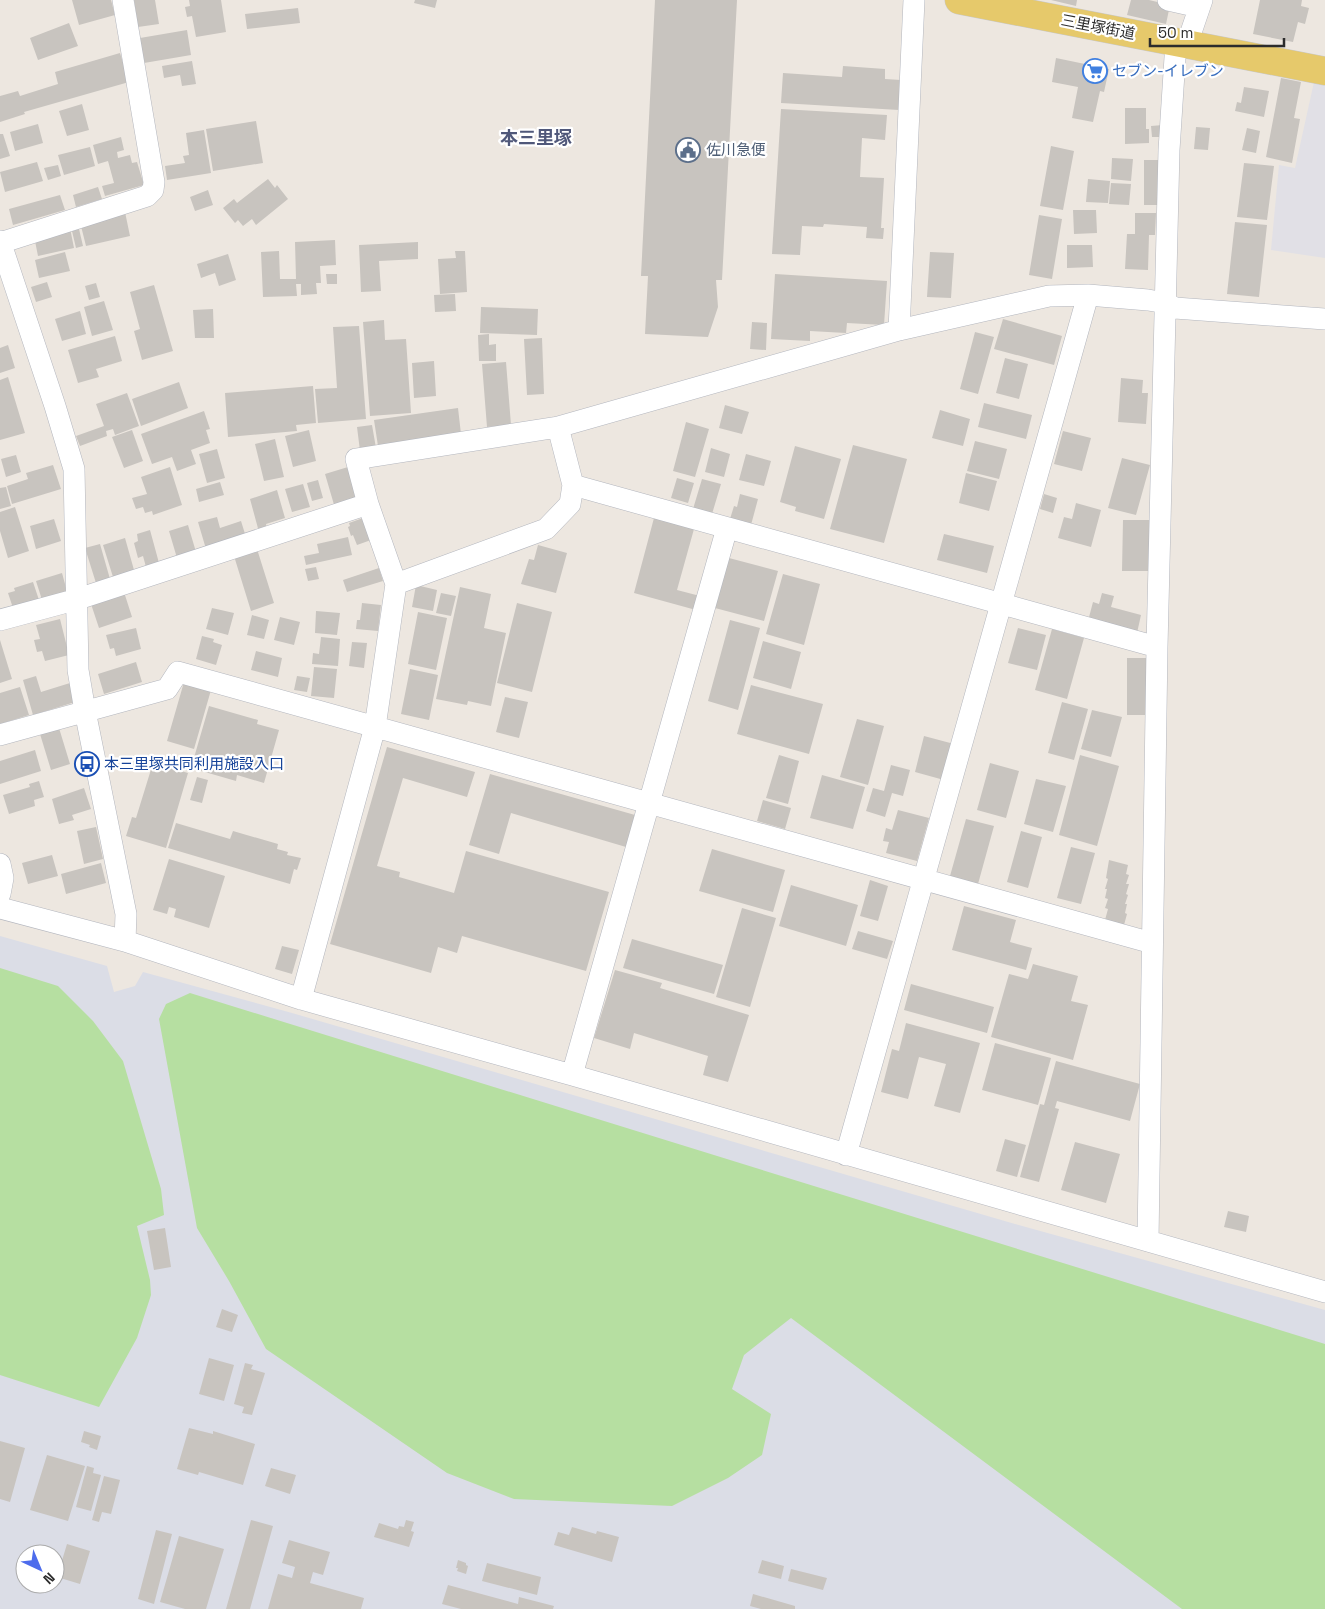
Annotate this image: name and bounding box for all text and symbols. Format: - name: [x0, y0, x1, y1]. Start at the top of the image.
- street label: 三里塚街道: [1059, 10, 1137, 43]
- scale bar: [1150, 15, 1284, 47]
- text: 50 m: [1158, 23, 1193, 42]
- supermarket icon: セブン-イレブン: [1082, 58, 1108, 84]
- place label: セブン-イレブン: [1112, 61, 1224, 80]
- district label: 本三里塚: [500, 126, 572, 149]
- public building icon: 佐川急便: [675, 137, 701, 163]
- place label: 佐川急便: [706, 140, 766, 159]
- bus stop icon: 本三里塚共同利用施設入口: [74, 751, 100, 777]
- place label: 本三里塚共同利用施設入口: [104, 754, 284, 773]
- north arrow: [15, 1544, 65, 1594]
- text: N: [39, 1569, 59, 1588]

